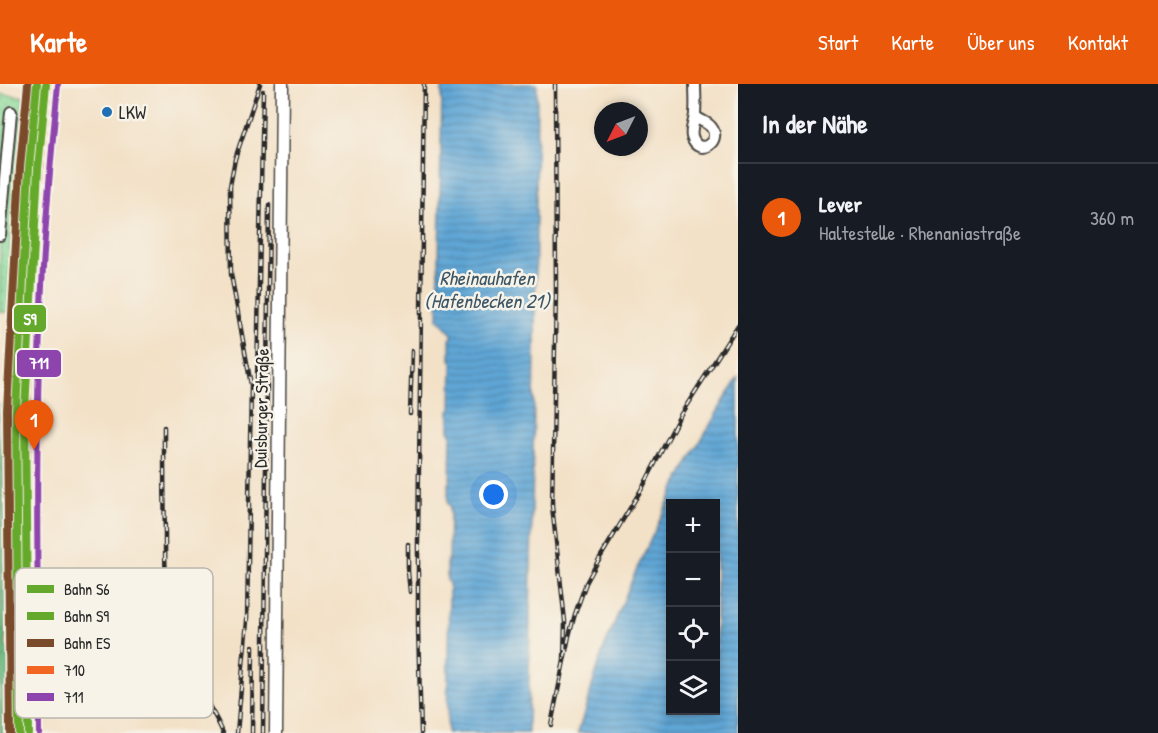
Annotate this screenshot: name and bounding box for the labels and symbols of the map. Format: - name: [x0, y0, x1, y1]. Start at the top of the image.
- place label: LKW: [119, 100, 146, 125]
- north arrow: [594, 102, 648, 156]
- marker: LKW: [100, 105, 114, 119]
- water label: Rheinauhafen (Hafenbecken 21): [424, 264, 552, 314]
- line badge: S9: [13, 304, 47, 333]
- text: S9: [23, 308, 37, 330]
- street label: Duisburger Straße: [247, 348, 275, 468]
- line badge: 711: [16, 349, 62, 378]
- text: 711: [28, 352, 49, 374]
- pin: 1: [15, 400, 54, 450]
- your location: [479, 480, 508, 509]
- legend: [15, 568, 213, 718]
- text: Bahn S6: [64, 578, 110, 600]
- text: Bahn S9: [64, 605, 109, 627]
- text: Bahn ES: [64, 632, 111, 654]
- text: 710: [64, 659, 85, 681]
- text: 711: [64, 686, 84, 708]

